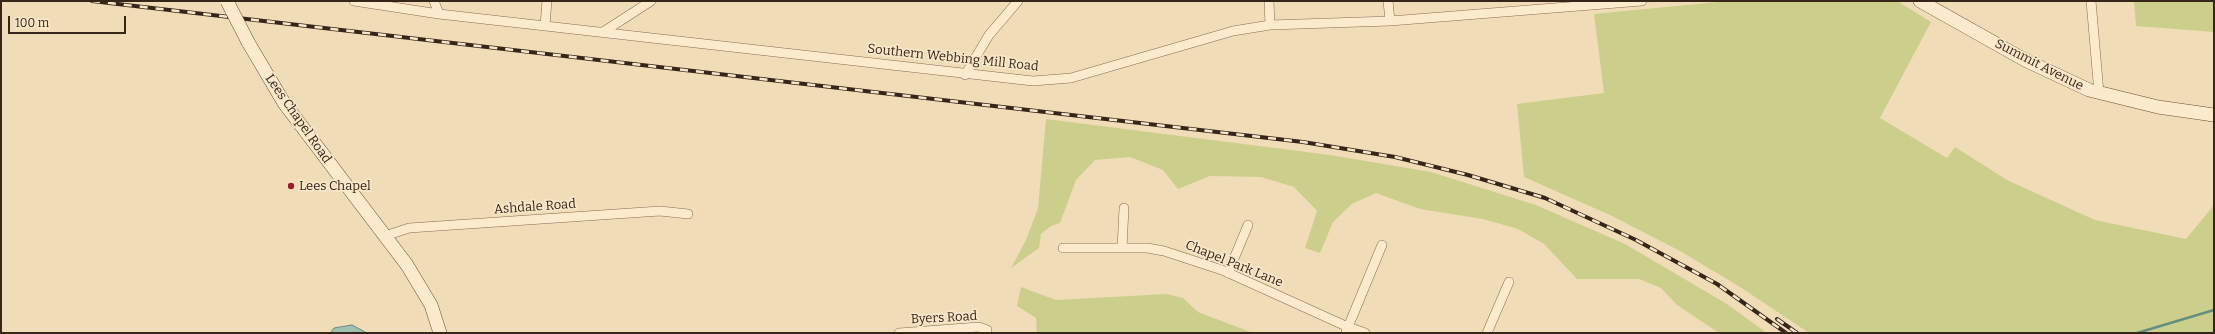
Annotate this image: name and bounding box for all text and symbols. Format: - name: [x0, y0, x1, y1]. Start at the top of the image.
- scale bar: [10, 8, 128, 34]
- text: 100 m: [15, 16, 49, 30]
- street label: Summit Avenue: [1992, 36, 2086, 94]
- street label: Southern Webbing Mill Road: [867, 41, 1039, 75]
- street label: Lees Chapel Road: [261, 72, 335, 166]
- place label: Lees Chapel: [299, 178, 371, 194]
- marker: Lees Chapel: [286, 181, 296, 191]
- street label: Ashdale Road: [494, 196, 576, 218]
- street label: Chapel Park Lane: [1183, 237, 1285, 291]
- street label: Byers Road: [910, 308, 978, 328]

